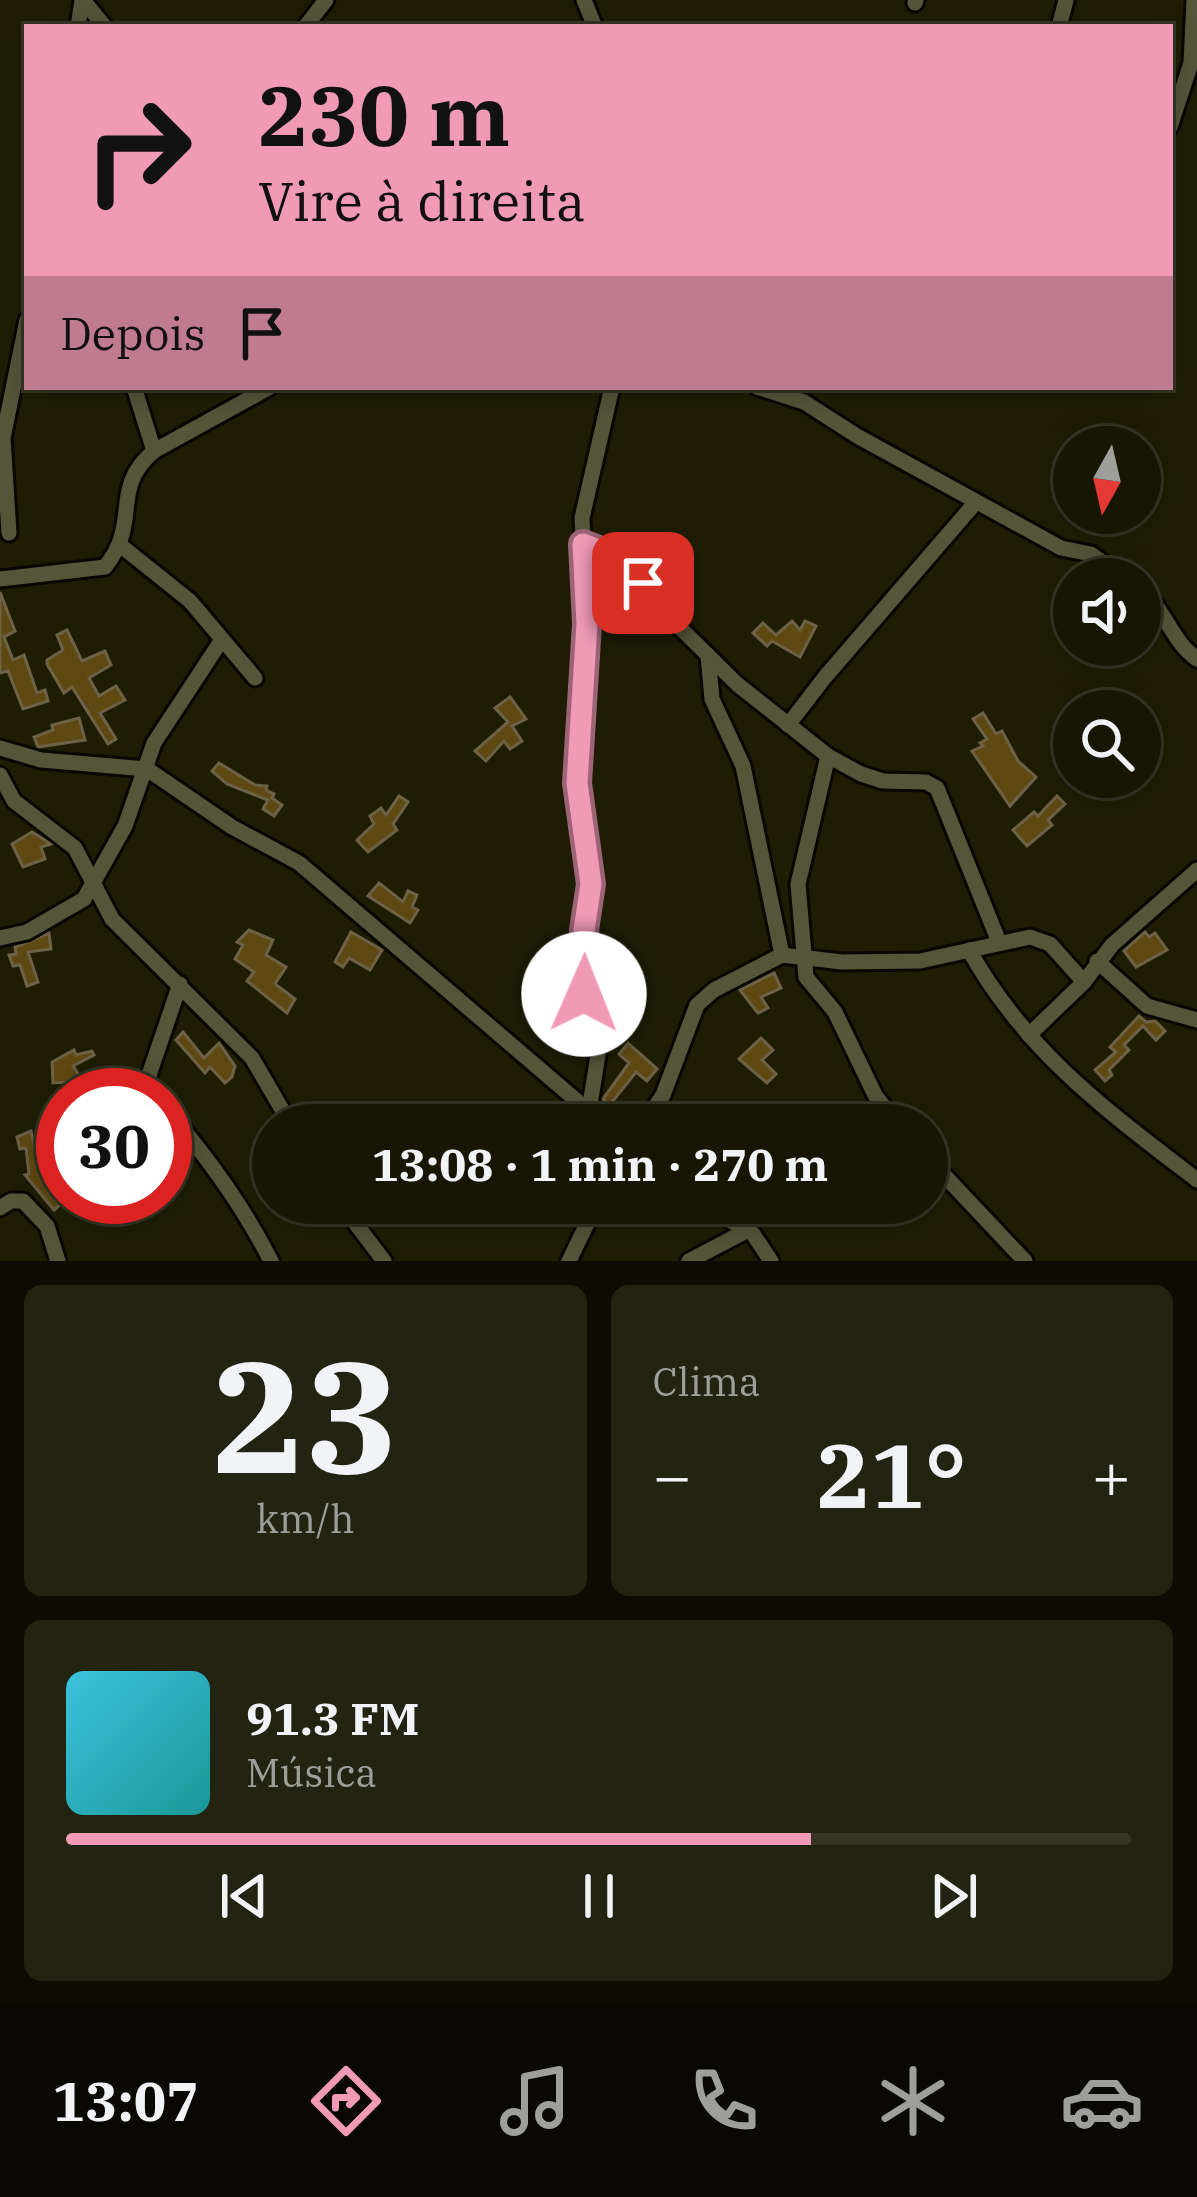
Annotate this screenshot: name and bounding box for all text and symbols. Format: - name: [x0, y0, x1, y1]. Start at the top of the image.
- text: 230 m: [258, 60, 510, 169]
- icon: right: [60, 72, 216, 228]
- text: Vire à direita: [258, 166, 585, 236]
- icon: arrive: [229, 300, 295, 366]
- text: Depois: [60, 304, 205, 362]
- north arrow: [1053, 426, 1161, 534]
- map controls: [1053, 426, 1161, 798]
- pin: [592, 532, 694, 634]
- icon: arrive: [610, 550, 676, 616]
- button: sound: [1053, 558, 1161, 666]
- button: search: [1053, 690, 1161, 798]
- position arrow: [521, 931, 647, 1057]
- speed limit sign: 30: [36, 1068, 192, 1224]
- text: 13:08 · 1 min · 270 m: [372, 1135, 828, 1193]
- text: 23: [212, 1313, 399, 1516]
- text: Clima: [653, 1356, 760, 1407]
- text: 21°: [817, 1416, 967, 1533]
- text: −: [653, 1432, 692, 1518]
- text: +: [1091, 1432, 1131, 1518]
- text: km/h: [256, 1493, 355, 1544]
- text: 91.3 FM: [246, 1689, 419, 1747]
- text: Música: [246, 1747, 377, 1798]
- icon: previous: [211, 1863, 277, 1929]
- icon: pause: [566, 1863, 632, 1929]
- icon: next: [921, 1863, 987, 1929]
- icon: directions: [304, 2059, 388, 2143]
- icon: music: [493, 2059, 577, 2143]
- icon: phone: [682, 2059, 766, 2143]
- icon: climate: [871, 2059, 955, 2143]
- icon: car: [1060, 2059, 1144, 2143]
- text: 13:07: [53, 2066, 199, 2136]

